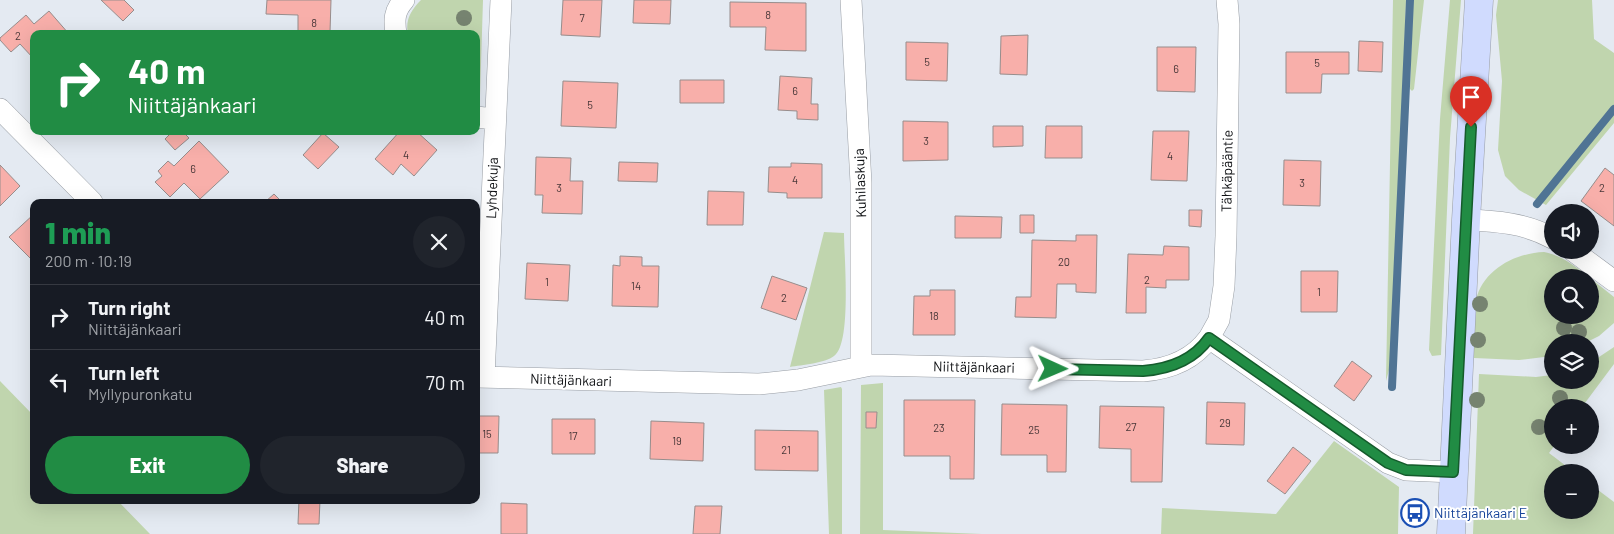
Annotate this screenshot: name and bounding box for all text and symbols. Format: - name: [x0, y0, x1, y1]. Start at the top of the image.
- house number: 8: [765, 8, 771, 21]
- house number: 7: [579, 11, 585, 24]
- house number: 8: [311, 16, 317, 29]
- house number: 2: [15, 29, 21, 42]
- text: 40 m: [128, 49, 205, 91]
- icon: right: [45, 50, 110, 115]
- house number: 5: [924, 55, 930, 68]
- house number: 5: [1314, 56, 1320, 69]
- house number: 6: [1173, 62, 1179, 75]
- pin: [1450, 76, 1492, 127]
- icon: arrive: [1457, 83, 1485, 111]
- house number: 6: [792, 84, 798, 97]
- text: Niittäjänkaari: [128, 91, 257, 117]
- house number: 5: [587, 98, 593, 111]
- street label: Tähkäpääntie: [1217, 130, 1236, 212]
- house number: 3: [923, 134, 929, 147]
- house number: 4: [403, 148, 409, 161]
- street label: Kuhilaskuja: [850, 148, 869, 218]
- house number: 4: [1167, 149, 1173, 162]
- street label: Lyhdekuja: [482, 157, 501, 219]
- house number: 6: [190, 162, 196, 175]
- house number: 4: [792, 173, 798, 186]
- house number: 3: [1299, 176, 1305, 189]
- house number: 3: [556, 181, 562, 194]
- house number: 2: [1599, 181, 1605, 194]
- map controls: [1544, 204, 1599, 519]
- button: sound: [1544, 204, 1599, 259]
- text: 1 min: [45, 214, 111, 250]
- button: close: [413, 216, 465, 268]
- text: 200 m · 10:19: [45, 251, 132, 270]
- house number: 20: [1058, 255, 1070, 268]
- button: search: [1544, 269, 1599, 324]
- house number: 2: [1144, 273, 1150, 286]
- house number: 1: [545, 275, 549, 288]
- house number: 14: [631, 279, 641, 292]
- house number: 1: [1317, 285, 1321, 298]
- house number: 2: [781, 291, 787, 304]
- text: Turn right: [88, 296, 170, 319]
- icon: right: [45, 303, 73, 331]
- text: 40 m: [424, 306, 465, 329]
- house number: 18: [929, 309, 939, 322]
- text: Niittäjänkaari: [88, 319, 182, 338]
- button: layers: [1544, 334, 1599, 389]
- position arrow: [1026, 342, 1078, 394]
- street label: Niittäjänkaari: [933, 357, 1015, 376]
- text: Turn left: [88, 361, 159, 384]
- icon: left: [45, 368, 73, 396]
- street label: Niittäjänkaari: [530, 370, 612, 389]
- text: 70 m: [426, 371, 465, 394]
- text: Myllypuronkatu: [88, 384, 192, 403]
- button: +: [1544, 399, 1599, 454]
- house number: 29: [1219, 416, 1231, 429]
- house number: 27: [1125, 420, 1137, 433]
- house number: 23: [933, 421, 945, 434]
- house number: 25: [1028, 423, 1040, 436]
- house number: 15: [482, 427, 492, 440]
- house number: 17: [568, 429, 578, 442]
- house number: 19: [672, 434, 682, 447]
- button: Exit: [45, 436, 250, 494]
- button: Share: [260, 436, 465, 494]
- house number: 21: [781, 443, 791, 456]
- button: −: [1544, 464, 1599, 519]
- bus stop icon: Niittäjänkaari E: [1400, 498, 1430, 528]
- place label: Niittäjänkaari E: [1434, 504, 1527, 521]

